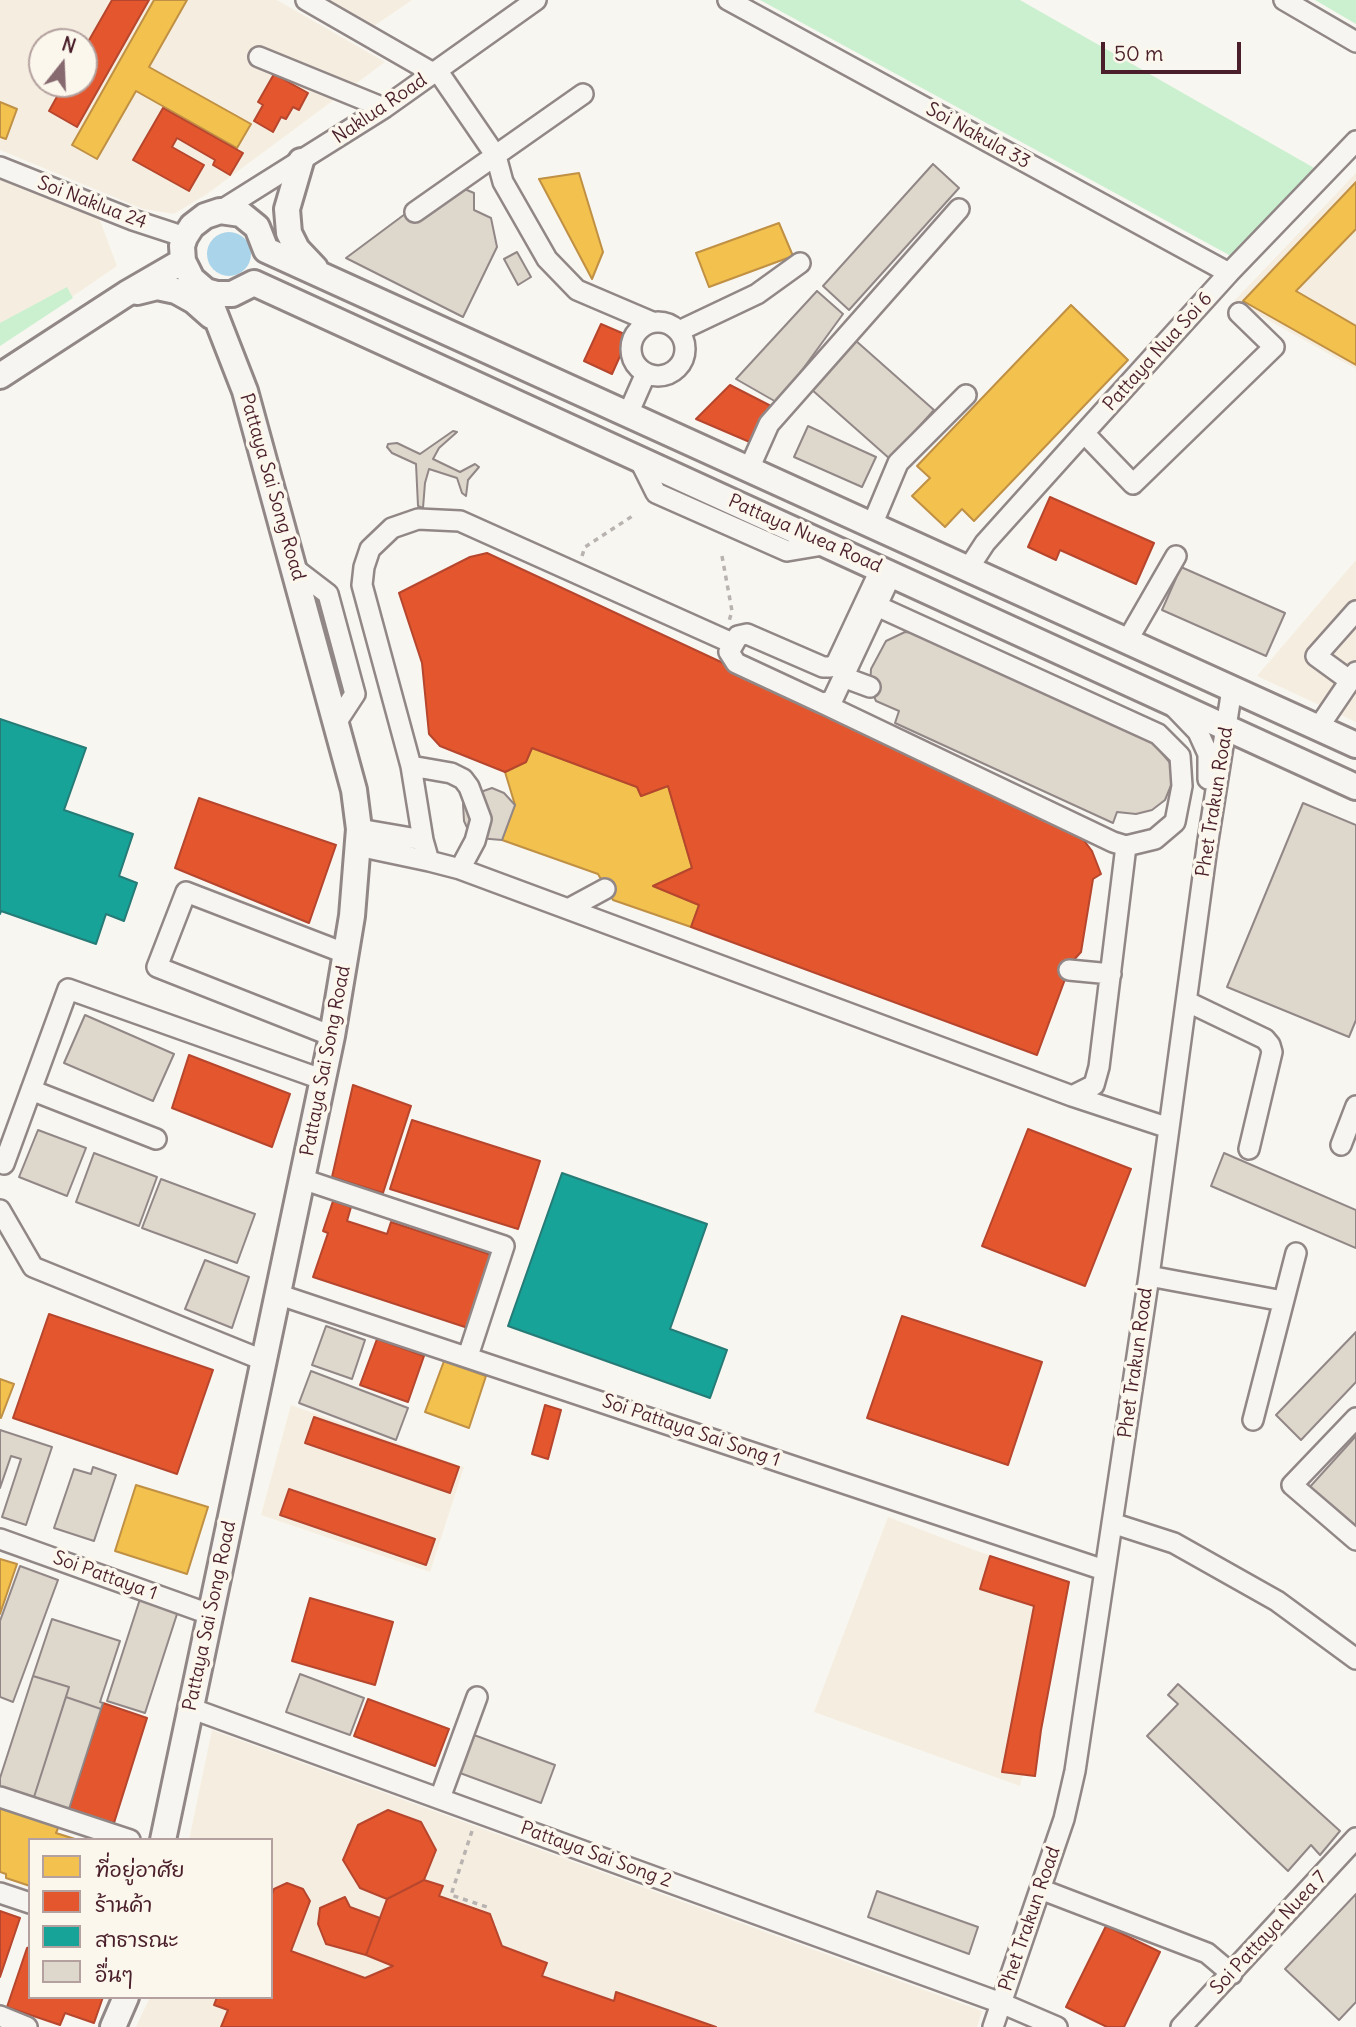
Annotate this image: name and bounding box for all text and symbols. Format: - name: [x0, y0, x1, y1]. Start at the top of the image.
- north arrow: [28, 28, 98, 98]
- scale bar: [1104, 28, 1244, 72]
- text: N: [59, 31, 79, 58]
- text: 50 m: [1114, 40, 1163, 67]
- street label: Naklua Road: [329, 69, 431, 149]
- street label: Soi Nakula 33: [922, 98, 1034, 174]
- street label: Soi Naklua 24: [34, 172, 150, 234]
- street label: Pattaya Nua Soi 6: [1099, 288, 1217, 416]
- street label: Pattaya Sai Song Road: [234, 391, 310, 583]
- street label: Pattaya Nuea Road: [725, 490, 885, 578]
- street label: Phet Trakun Road: [1192, 725, 1238, 879]
- street label: Pattaya Sai Song Road: [296, 964, 356, 1158]
- street label: Phet Trakun Road: [1114, 1286, 1158, 1440]
- street label: Soi Pattaya Sai Song 1: [599, 1390, 783, 1472]
- street label: Pattaya Sai Song Road: [179, 1519, 241, 1713]
- street label: Soi Pattaya 1: [50, 1547, 160, 1605]
- street label: Pattaya Sai Song 2: [517, 1817, 675, 1893]
- legend: [28, 1838, 273, 1999]
- street label: Phet Trakun Road: [995, 1844, 1065, 1994]
- text: ที่อยู่อาศัย: [95, 1856, 185, 1883]
- street label: Soi Pattaya Nuea 7: [1206, 1867, 1332, 1999]
- text: ร้านค้า: [95, 1891, 152, 1918]
- text: สาธารณะ: [95, 1926, 179, 1953]
- text: อื่นๆ: [95, 1961, 133, 1988]

